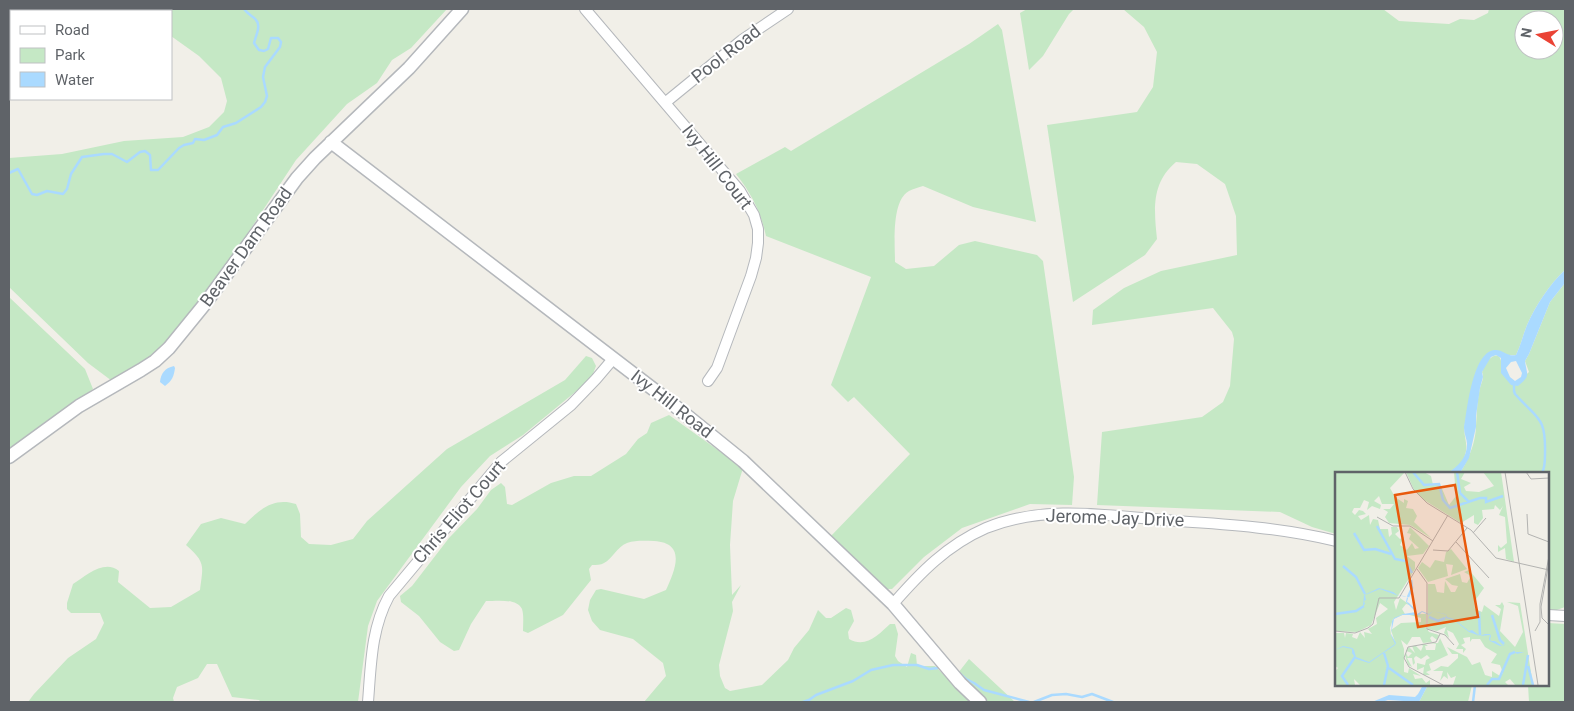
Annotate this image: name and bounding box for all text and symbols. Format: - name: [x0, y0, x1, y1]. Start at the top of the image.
- legend: [10, 10, 172, 100]
- north arrow: [1514, 10, 1564, 60]
- street label: Pool Road: [687, 20, 764, 87]
- text: Road: [55, 21, 89, 39]
- text: N: [1517, 26, 1535, 39]
- text: Park: [55, 46, 86, 64]
- text: Water: [55, 71, 94, 89]
- street label: Ivy Hill Court: [678, 120, 757, 213]
- street label: Beaver Dam Road: [195, 183, 296, 310]
- street label: Ivy Hill Road: [627, 365, 718, 442]
- street label: Chris Eliot Court: [408, 456, 509, 568]
- inset map: [1335, 472, 1549, 686]
- street label: Jerome Jay Drive: [1045, 505, 1185, 530]

